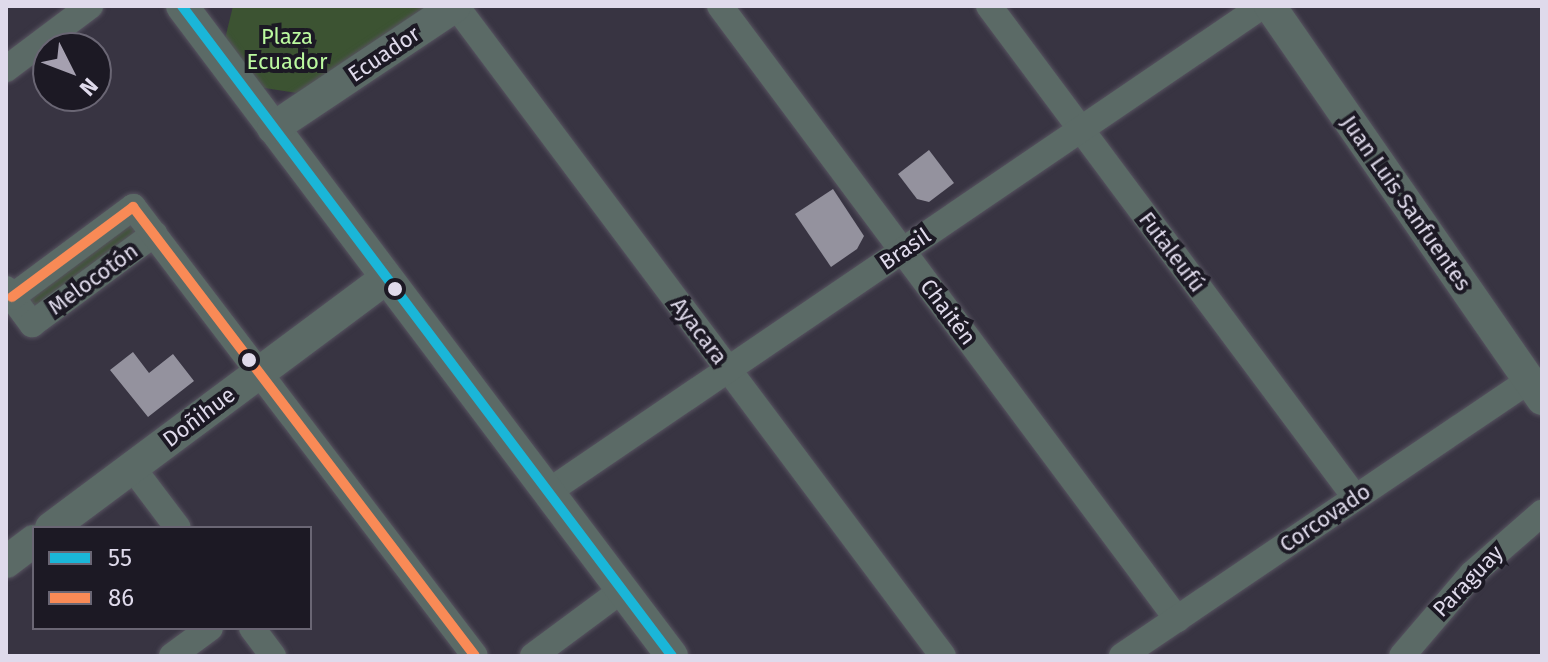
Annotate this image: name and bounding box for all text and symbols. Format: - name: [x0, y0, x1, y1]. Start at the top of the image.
- street label: Ecuador: [343, 20, 425, 88]
- park label: Plaza Ecuador: [247, 23, 327, 74]
- north arrow: [32, 32, 112, 112]
- text: N: [74, 73, 104, 102]
- street label: Juan Luis Sanfuentes: [1336, 110, 1476, 296]
- street label: Futaleufú: [1133, 207, 1211, 297]
- street label: Brasil: [875, 222, 935, 276]
- street label: Melocotón: [43, 238, 143, 320]
- street label: Chaitén: [915, 274, 981, 350]
- unlabelled marker: [387, 281, 403, 297]
- street label: Ayacara: [665, 292, 733, 370]
- unlabelled marker: [241, 352, 257, 368]
- street label: Doñihue: [158, 381, 240, 453]
- street label: Corcovado: [1275, 478, 1375, 558]
- legend: [32, 526, 312, 630]
- street label: Paraguay: [1427, 540, 1509, 622]
- text: 55: [108, 544, 132, 572]
- text: 86: [108, 584, 134, 612]

